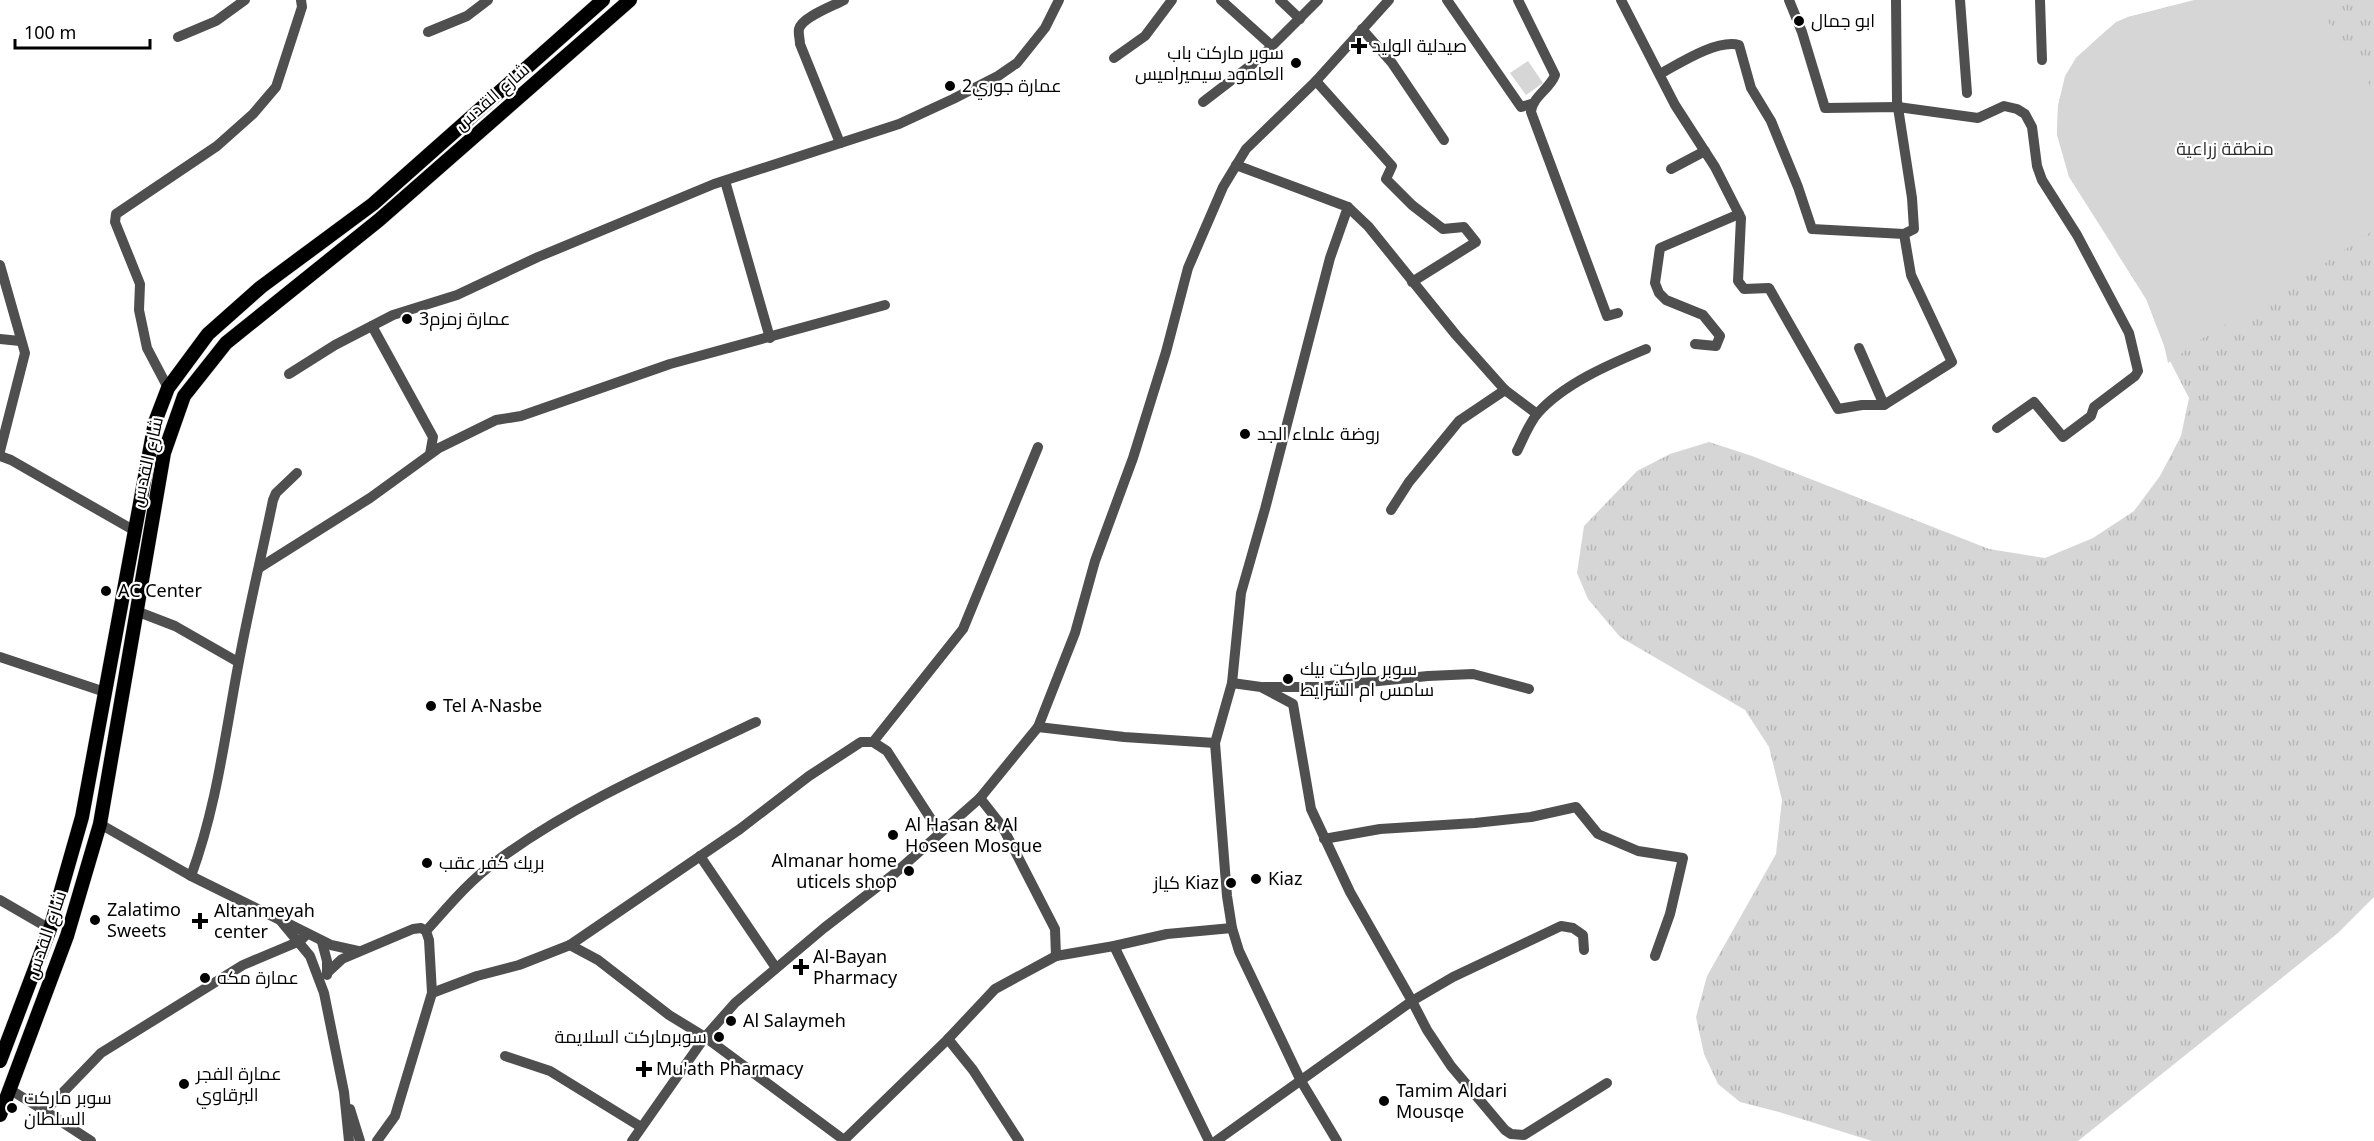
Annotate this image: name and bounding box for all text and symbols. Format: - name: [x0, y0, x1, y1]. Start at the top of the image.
- place label: ابو جمال: [1811, 8, 1875, 32]
- scale bar: [15, 12, 150, 50]
- marker: ابو جمال: [1792, 14, 1806, 28]
- text: 100 m: [24, 20, 76, 44]
- place label: صيدلية الوليد: [1372, 33, 1467, 57]
- marker: صيدلية الوليد: [1350, 37, 1368, 55]
- place label: سوبر ماركت باب العامود سيميراميس: [1135, 40, 1284, 85]
- marker: سوبر ماركت باب العامود سيميراميس: [1289, 56, 1303, 70]
- street label: شارع القدس: [449, 57, 535, 136]
- place label: عمارة جوري2: [962, 73, 1062, 100]
- marker: عمارة جوري2: [943, 79, 957, 93]
- park label: منطقة زراعية: [2176, 136, 2274, 160]
- place label: عمارة زمزم3: [419, 306, 510, 331]
- marker: عمارة زمزم3: [400, 312, 414, 326]
- street label: شارع القدس: [124, 414, 169, 510]
- place label: روضة علماء الجد: [1257, 421, 1380, 445]
- marker: روضة علماء الجد: [1238, 427, 1252, 441]
- place label: AC Center: [118, 578, 202, 602]
- marker: AC Center: [99, 584, 113, 598]
- place label: سوبر ماركت بيك سامس ام الشرايط: [1300, 656, 1434, 702]
- marker: سوبر ماركت بيك سامس ام الشرايط: [1281, 672, 1295, 686]
- place label: Tel A-Nasbe: [443, 693, 542, 717]
- marker: Tel A-Nasbe: [424, 699, 438, 713]
- place label: Al Hasan & Al Hoseen Mosque: [905, 812, 1042, 857]
- marker: Al Hasan & Al Hoseen Mosque: [886, 828, 900, 842]
- place label: Almanar home uticels shop: [772, 848, 897, 893]
- place label: بريك كفر عقب: [439, 850, 545, 874]
- marker: بريك كفر عقب: [420, 856, 434, 870]
- marker: Almanar home uticels shop: [902, 864, 916, 878]
- place label: Kiaz: [1268, 866, 1302, 890]
- place label: كياز Kiaz: [1152, 870, 1219, 894]
- marker: Kiaz: [1249, 872, 1263, 886]
- marker: كياز Kiaz: [1224, 876, 1238, 890]
- street label: شارع القدس: [19, 887, 72, 983]
- place label: Zalatimo Sweets: [107, 897, 181, 942]
- place label: Altanmeyah center: [214, 898, 315, 943]
- marker: Altanmeyah center: [191, 912, 209, 930]
- marker: Zalatimo Sweets: [88, 913, 102, 927]
- place label: Al-Bayan Pharmacy: [813, 944, 898, 989]
- marker: Al-Bayan Pharmacy: [794, 960, 808, 974]
- place label: عمارة مكه: [217, 965, 299, 989]
- marker: عمارة مكه: [198, 971, 212, 985]
- place label: Al Salaymeh: [743, 1008, 846, 1032]
- marker: Al Salaymeh: [724, 1014, 738, 1028]
- place label: سوبرماركت السلايمة: [555, 1024, 707, 1048]
- marker: سوبرماركت السلايمة: [712, 1030, 726, 1044]
- place label: Mu'ath Pharmacy: [656, 1056, 804, 1080]
- place label: عمارة الفجر البرقاوي: [195, 1061, 282, 1109]
- marker: Mu'ath Pharmacy: [637, 1062, 651, 1076]
- marker: عمارة الفجر البرقاوي: [177, 1077, 191, 1091]
- place label: Tamim Aldari Mousqe: [1396, 1078, 1507, 1123]
- place label: سوبر ماركت السلطان: [24, 1085, 112, 1130]
- marker: Tamim Aldari Mousqe: [1377, 1094, 1391, 1108]
- marker: سوبر ماركت السلطان: [5, 1101, 19, 1115]

